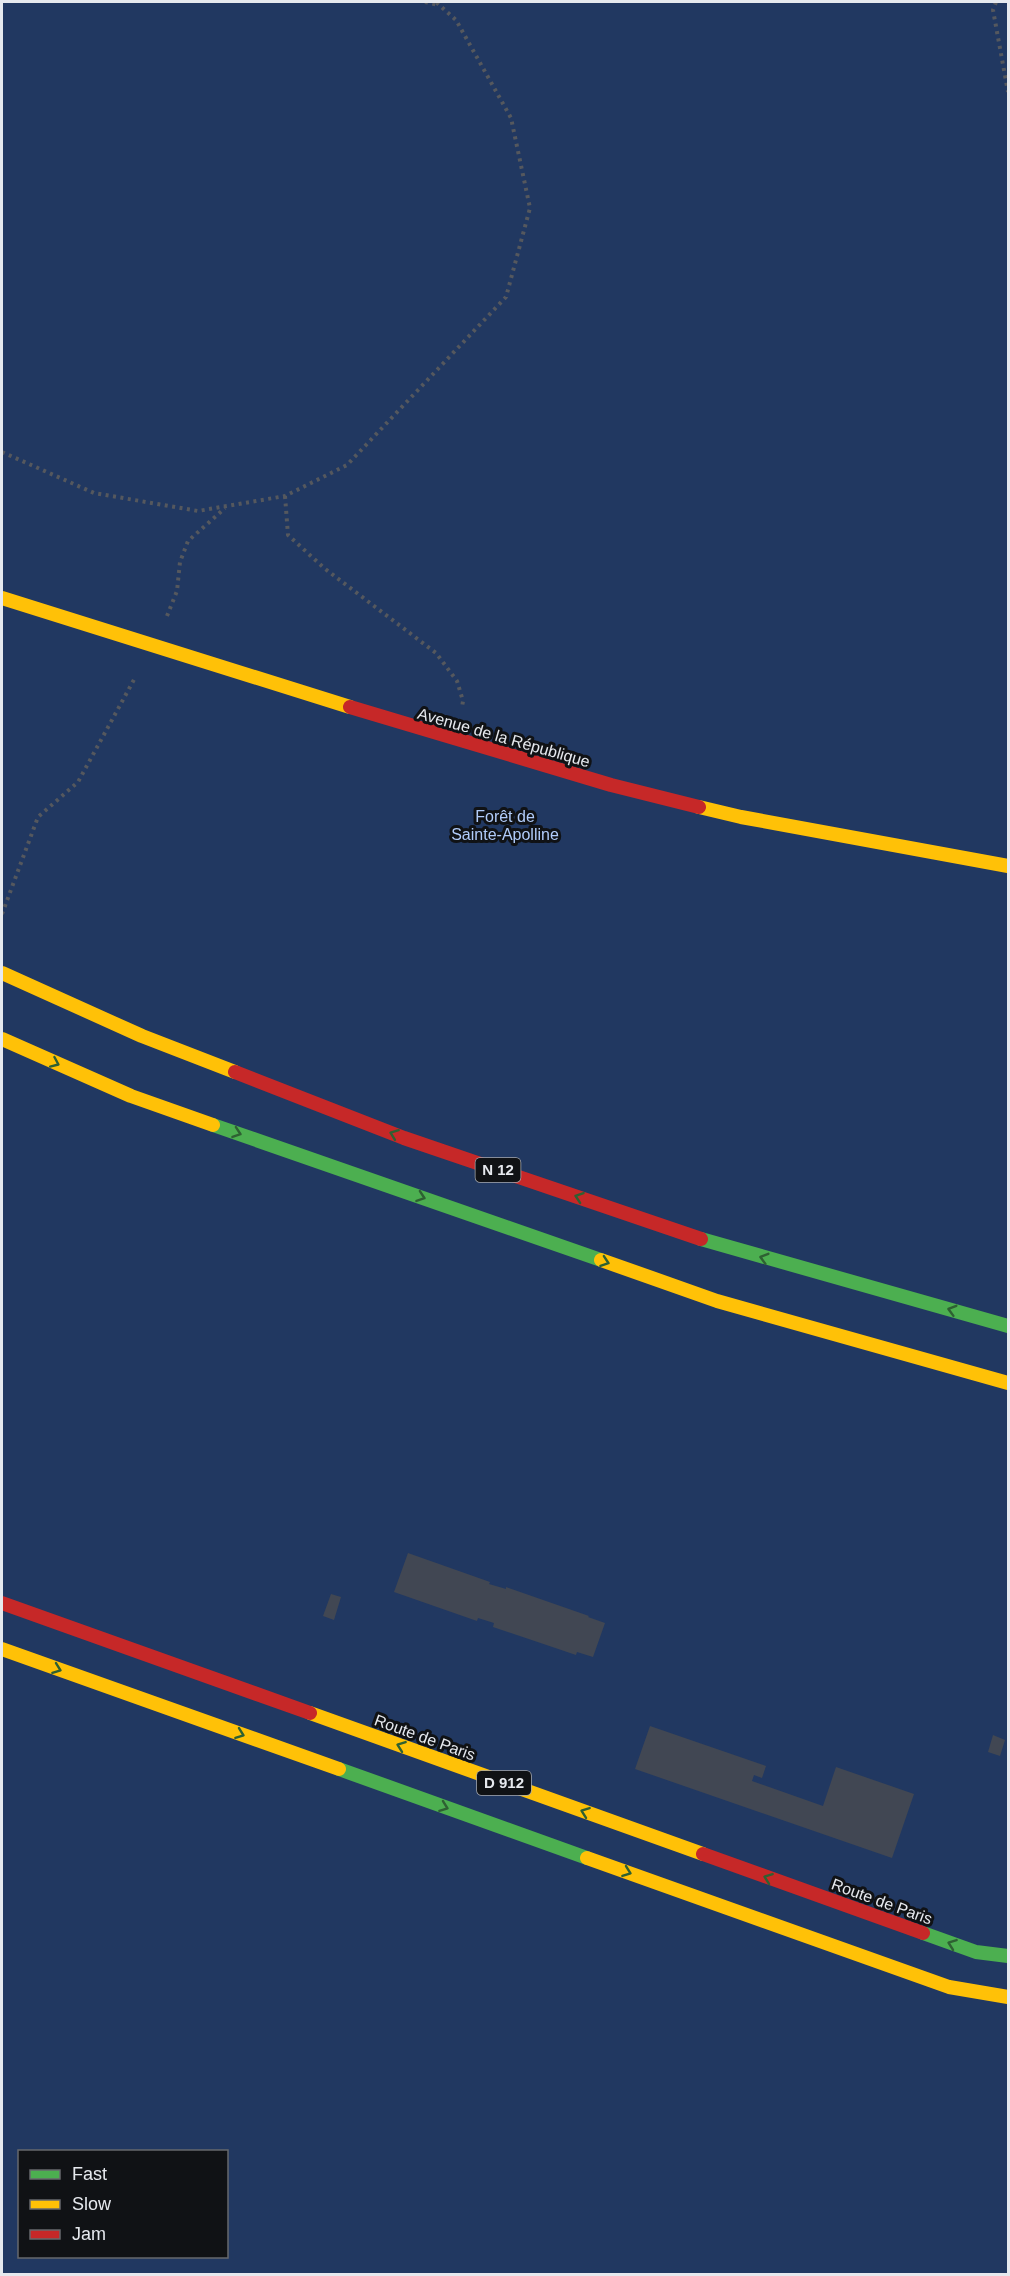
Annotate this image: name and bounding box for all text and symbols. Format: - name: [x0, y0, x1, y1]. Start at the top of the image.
- street label: Avenue de la République: [416, 705, 592, 770]
- park label: Forêt de Sainte-Apolline: [451, 808, 559, 843]
- one-way arrow: [49, 1055, 60, 1067]
- one-way arrow: [231, 1126, 241, 1139]
- one-way arrow: [390, 1129, 400, 1142]
- road number: N 12: [476, 1158, 520, 1182]
- one-way arrow: [415, 1190, 426, 1203]
- one-way arrow: [574, 1192, 585, 1205]
- one-way arrow: [759, 1252, 769, 1265]
- one-way arrow: [599, 1254, 610, 1267]
- one-way arrow: [947, 1305, 958, 1317]
- one-way arrow: [51, 1661, 61, 1674]
- street label: Route de Paris: [372, 1711, 477, 1764]
- one-way arrow: [234, 1727, 245, 1740]
- one-way arrow: [396, 1741, 407, 1754]
- road number: D 912: [477, 1771, 531, 1795]
- one-way arrow: [438, 1799, 449, 1812]
- one-way arrow: [580, 1807, 590, 1820]
- one-way arrow: [621, 1865, 632, 1877]
- one-way arrow: [763, 1873, 774, 1885]
- street label: Route de Paris: [829, 1875, 934, 1928]
- one-way arrow: [947, 1938, 958, 1951]
- legend: [18, 2150, 228, 2258]
- text: Fast: [72, 2164, 107, 2184]
- text: Slow: [72, 2194, 112, 2214]
- text: Jam: [72, 2224, 106, 2244]

